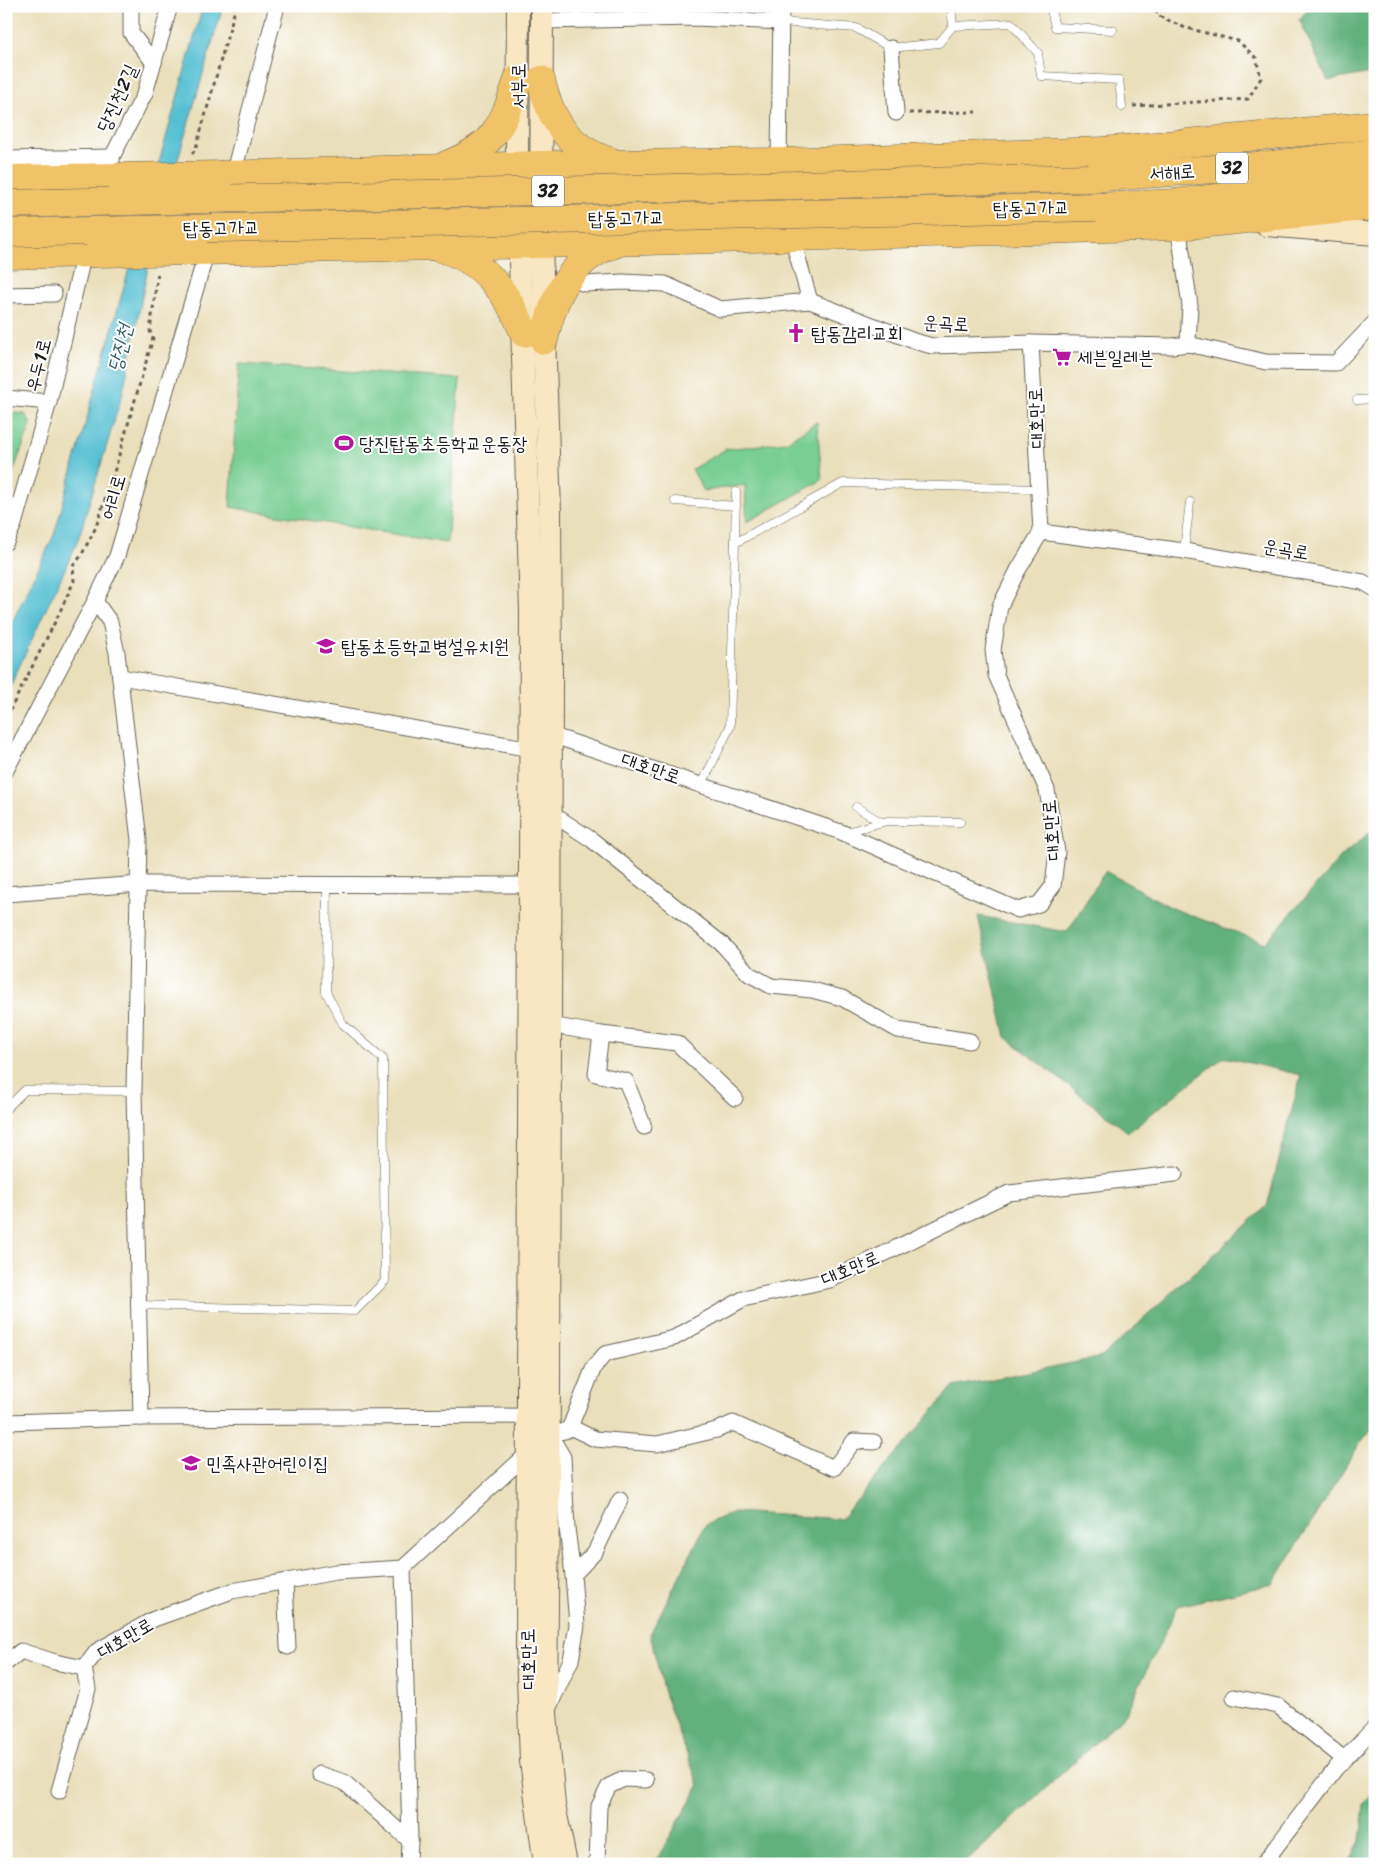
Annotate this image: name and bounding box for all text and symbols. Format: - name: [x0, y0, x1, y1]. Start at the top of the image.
- street label: 당진천2길: [87, 58, 147, 138]
- street label: 서부로: [502, 63, 535, 109]
- road number: 32: [1216, 152, 1248, 184]
- street label: 서해로: [1148, 154, 1196, 190]
- road number: 32: [532, 176, 564, 207]
- street label: 탑동고가교: [992, 191, 1070, 225]
- street label: 탑동고가교: [587, 201, 665, 235]
- street label: 탑동고가교: [182, 211, 260, 245]
- street label: 운곡로: [922, 305, 970, 341]
- place label: 탑동감리교회: [811, 317, 903, 350]
- water label: 당진천: [97, 318, 143, 376]
- church icon: 탑동감리교회: [785, 322, 807, 344]
- street label: 우두1로: [15, 335, 61, 395]
- place label: 세븐일레븐: [1077, 341, 1153, 374]
- supermarket icon: 세븐일레븐: [1051, 346, 1073, 368]
- street label: 대호만로: [1018, 387, 1054, 449]
- place label: 당진탑동초등학교운동장: [359, 427, 527, 460]
- sports icon: 당진탑동초등학교운동장: [333, 432, 355, 454]
- street label: 어리로: [91, 470, 135, 524]
- street label: 운곡로: [1261, 529, 1311, 569]
- place label: 탑동초등학교병설유치원: [341, 630, 509, 663]
- school or university icon: 탑동초등학교병설유치원: [315, 635, 337, 657]
- street label: 대호만로: [617, 742, 685, 794]
- street label: 대호만로: [1032, 798, 1070, 862]
- street label: 대호만로: [815, 1241, 885, 1295]
- place label: 민족사관어린이집: [206, 1447, 328, 1480]
- school or university icon: 민족사관어린이집: [180, 1452, 202, 1474]
- street label: 대호만로: [90, 1608, 160, 1668]
- street label: 대호만로: [511, 1628, 545, 1690]

